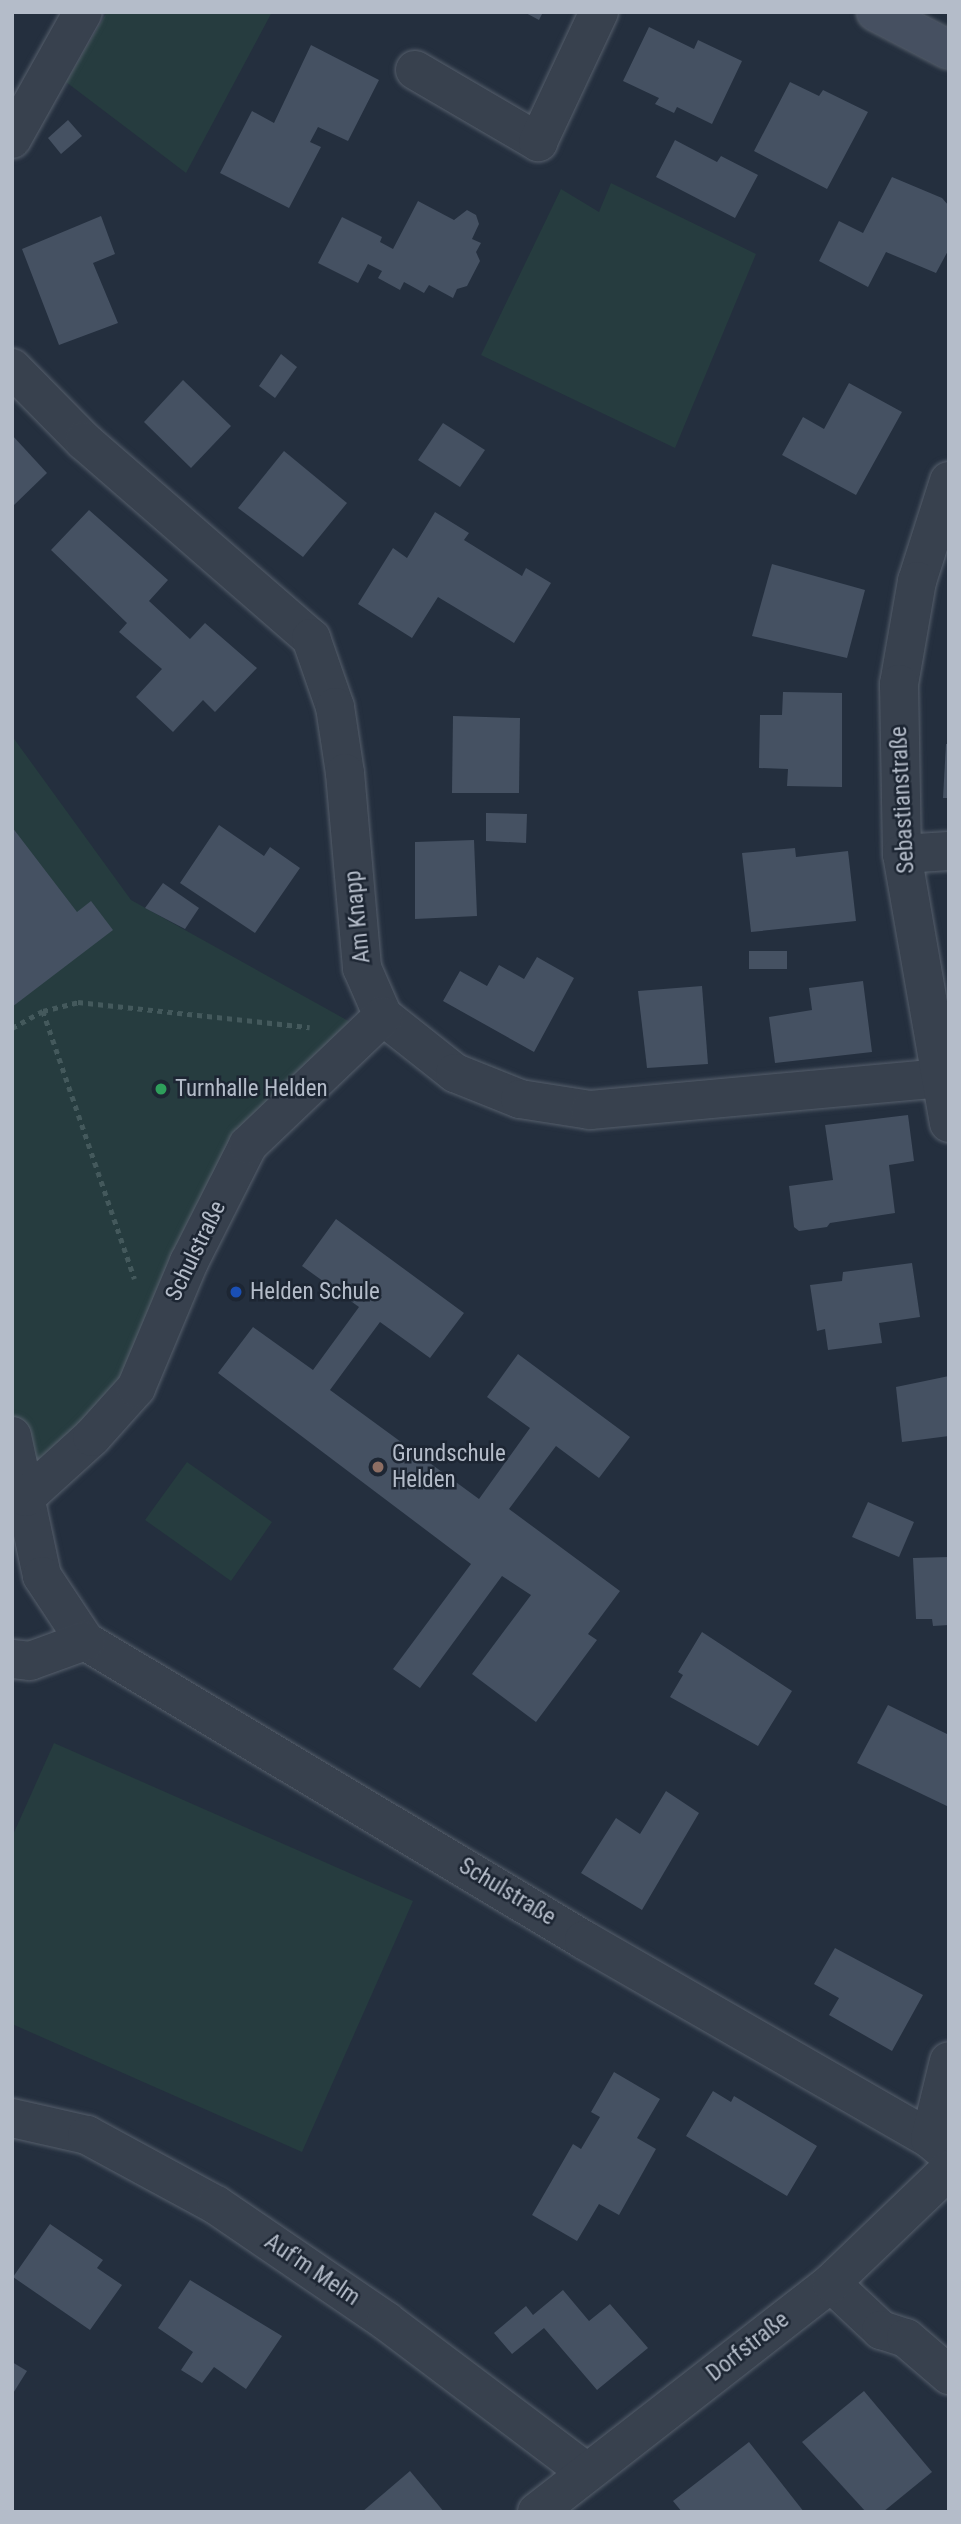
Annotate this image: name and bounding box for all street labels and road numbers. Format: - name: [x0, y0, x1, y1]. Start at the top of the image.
- street label: Sebastianstraße: [885, 726, 921, 874]
- street label: Am Knapp: [339, 869, 377, 965]
- street label: Schulstraße: [160, 1197, 232, 1305]
- street label: Schulstraße: [454, 1852, 560, 1932]
- street label: Auf'm Melm: [259, 2228, 365, 2312]
- street label: Dorfstraße: [701, 2306, 795, 2388]

